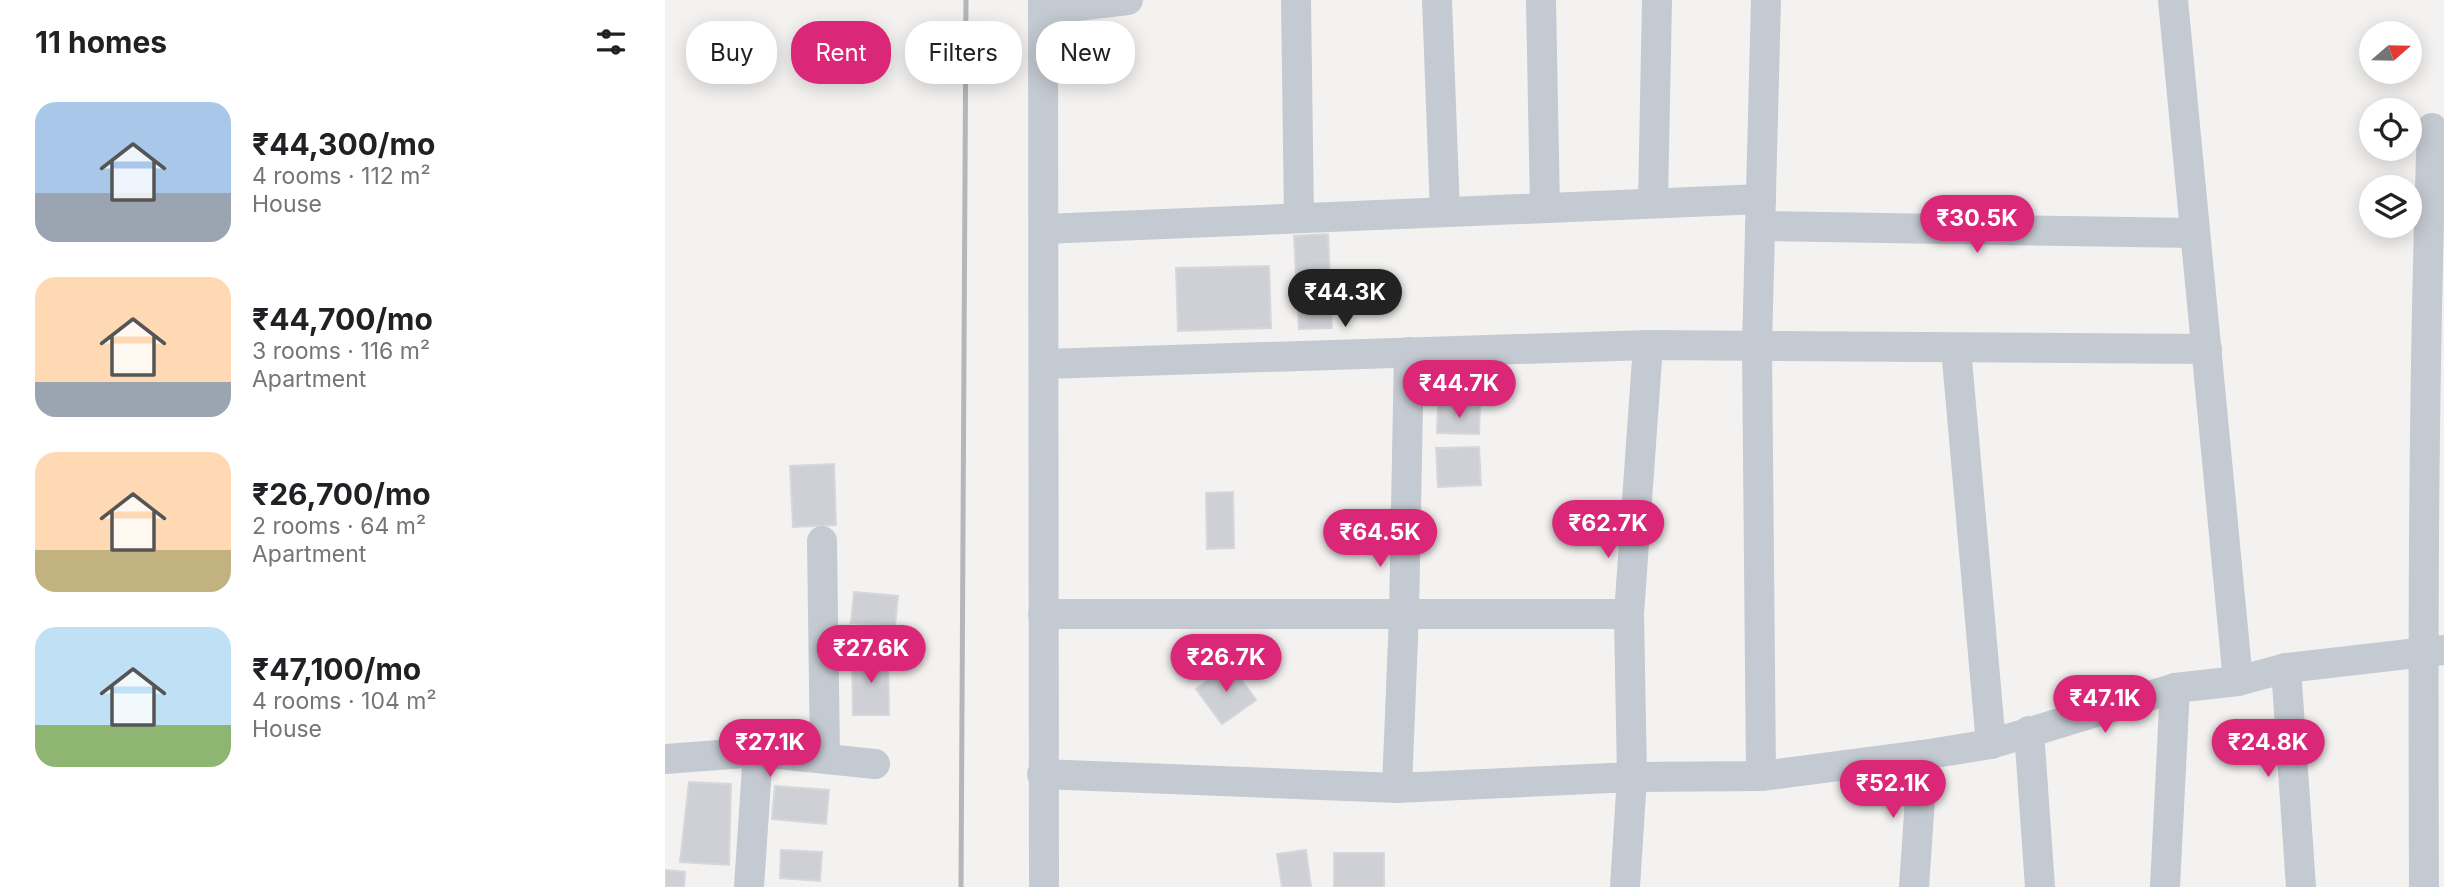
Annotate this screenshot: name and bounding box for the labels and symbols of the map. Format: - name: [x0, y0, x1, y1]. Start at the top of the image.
- north arrow: [2359, 21, 2422, 84]
- pin: ₹30.5K: [1920, 196, 2034, 255]
- pin: ₹44.3K: [1288, 270, 1402, 329]
- pin: ₹44.7K: [1402, 360, 1516, 420]
- pin: ₹62.7K: [1551, 500, 1665, 560]
- pin: ₹64.5K: [1323, 510, 1437, 569]
- pin: ₹27.6K: [814, 626, 928, 685]
- pin: ₹26.7K: [1169, 634, 1283, 694]
- pin: ₹47.1K: [2048, 676, 2162, 735]
- pin: ₹27.1K: [713, 720, 827, 779]
- pin: ₹24.8K: [2211, 720, 2325, 779]
- pin: ₹52.1K: [1836, 760, 1950, 820]

